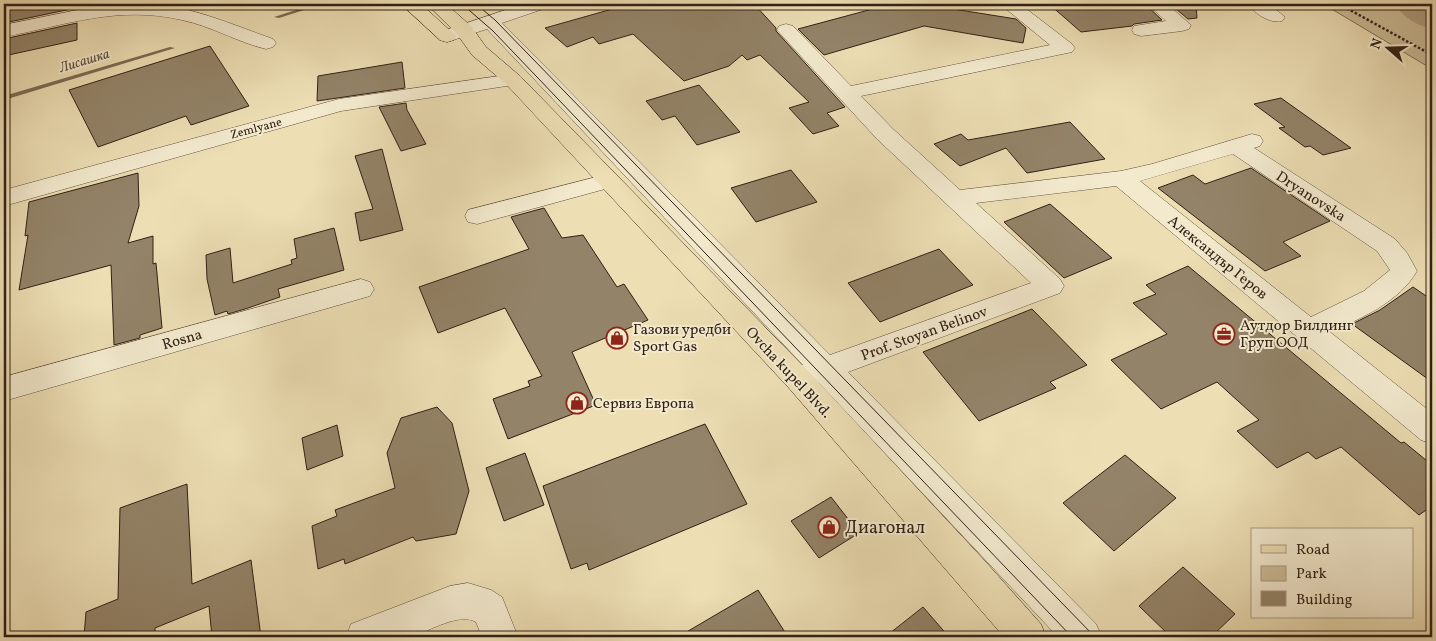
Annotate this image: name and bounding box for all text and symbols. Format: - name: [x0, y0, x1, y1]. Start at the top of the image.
- north arrow: [1364, 22, 1414, 72]
- text: N: [1367, 36, 1388, 52]
- water label: Лисашка: [56, 45, 112, 78]
- street label: Zemlyane: [229, 114, 284, 144]
- street label: Dryanovska: [1271, 167, 1349, 228]
- street label: Александър Геров: [1163, 211, 1272, 305]
- street label: Prof. Stoyan Belinov: [858, 302, 991, 367]
- place label: Аутдор Билдинг Груп ООД: [1240, 316, 1354, 354]
- place label: Газови уредби Sport Gas: [633, 320, 731, 358]
- office icon: Аутдор Билдинг Груп ООД: [1212, 322, 1236, 346]
- street label: Ovcha kupel Blvd.: [740, 323, 836, 423]
- street label: Rosna: [160, 325, 205, 356]
- shop icon: Газови уредби Sport Gas: [605, 326, 629, 350]
- shop icon: Сервиз Европа: [565, 391, 589, 415]
- place label: Сервиз Европа: [593, 394, 694, 415]
- shop icon: Диагонал: [817, 515, 841, 539]
- place label: Диагонал: [845, 516, 925, 541]
- legend: [1251, 528, 1414, 618]
- text: Road: [1296, 540, 1330, 561]
- text: Park: [1296, 564, 1327, 585]
- text: Building: [1296, 590, 1353, 611]

